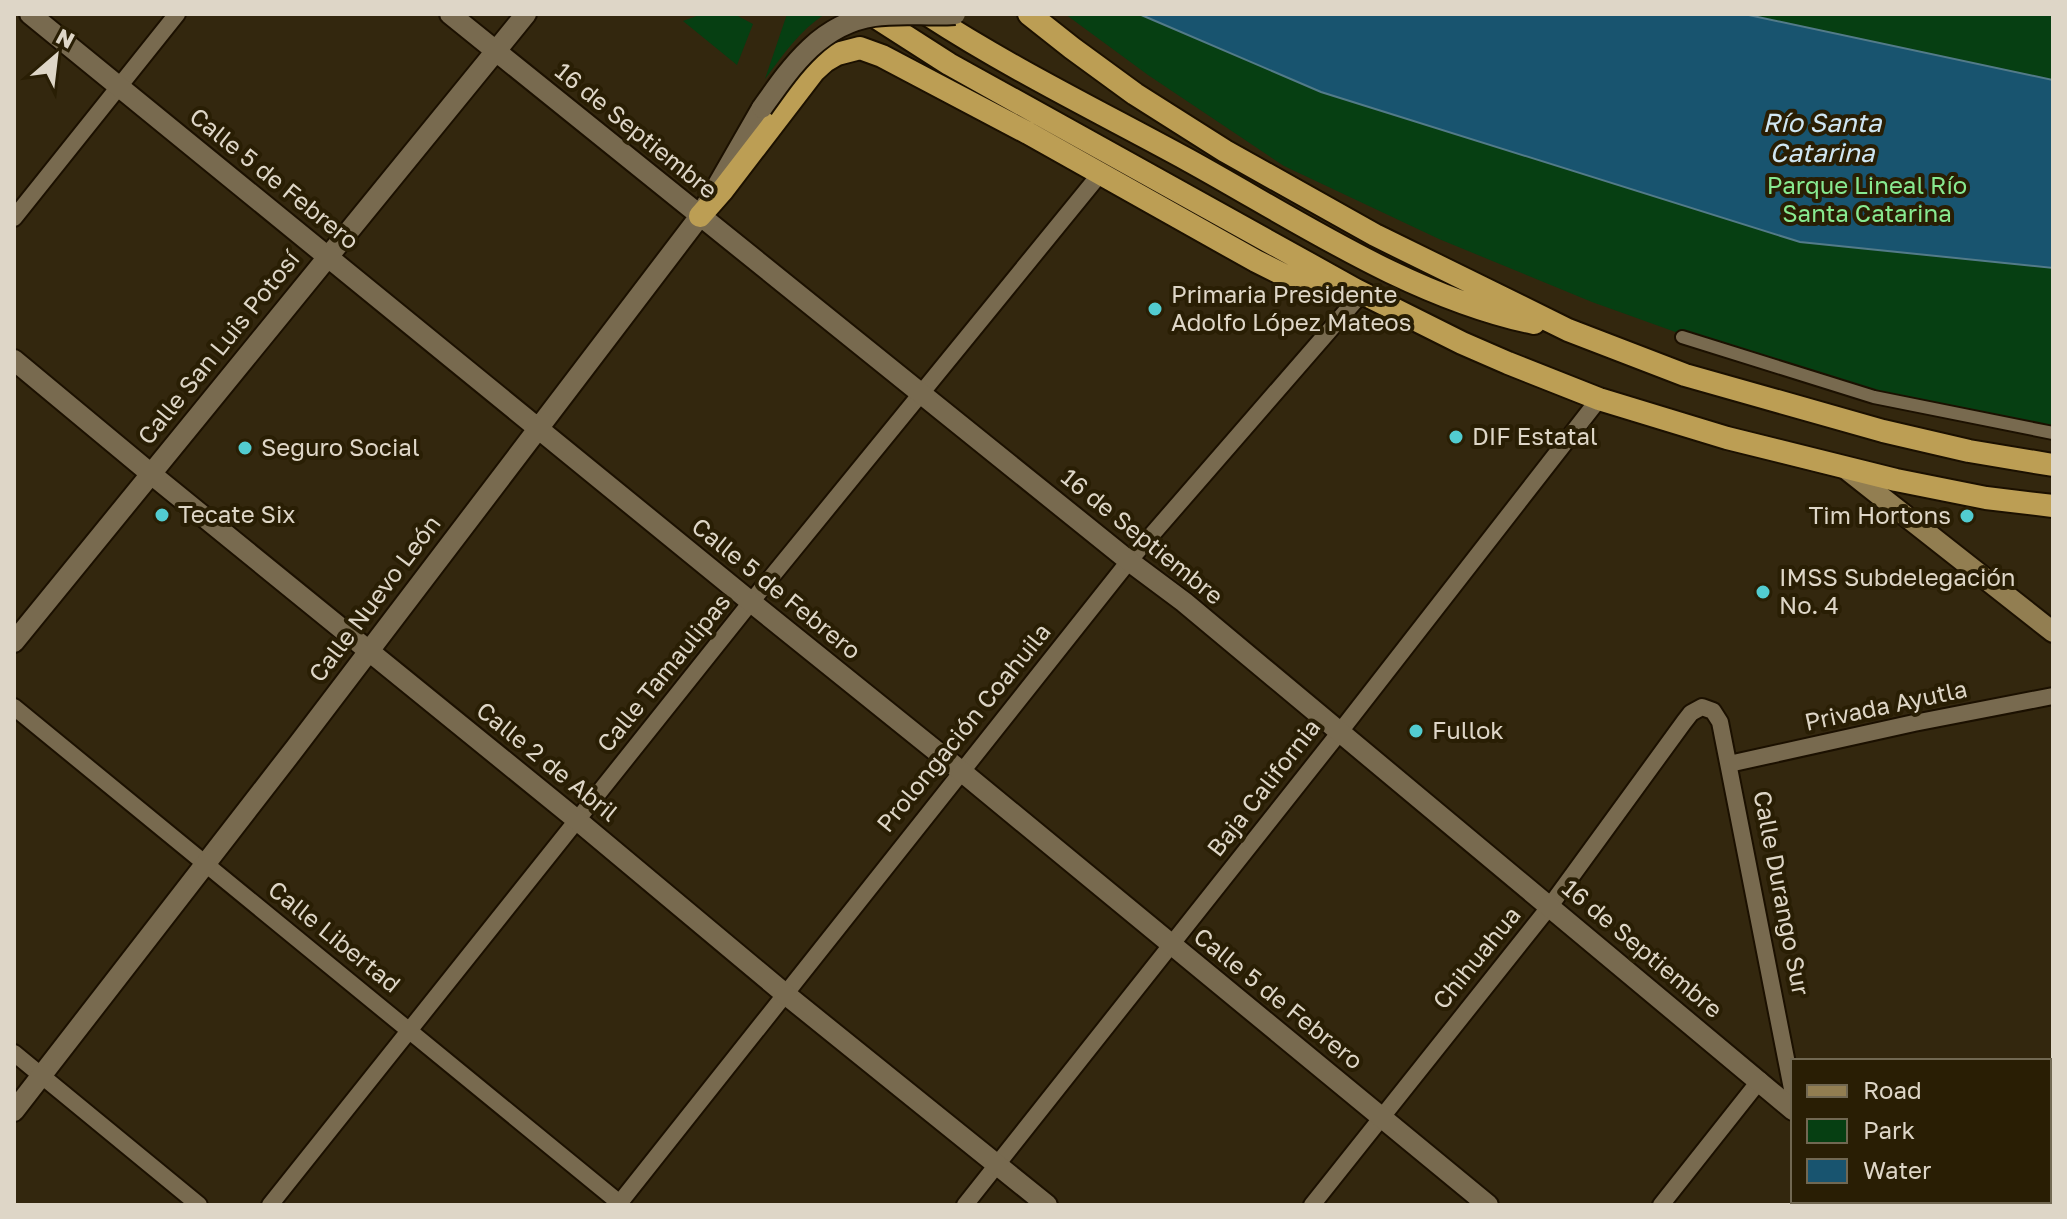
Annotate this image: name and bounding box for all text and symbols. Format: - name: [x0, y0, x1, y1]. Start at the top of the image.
- north arrow: [16, 16, 96, 96]
- text: N: [52, 22, 79, 54]
- street label: 16 de Septiembre: [550, 56, 724, 204]
- street label: Calle 5 de Febrero: [185, 101, 365, 255]
- water label: Río Santa Catarina: [1763, 107, 1883, 168]
- park label: Parque Lineal Río Santa Catarina: [1767, 170, 1967, 227]
- street label: Calle San Luis Potosí: [131, 243, 306, 450]
- place label: Primaria Presidente Adolfo López Mateos: [1171, 279, 1411, 336]
- marker: Primaria Presidente Adolfo López Mateos: [1146, 300, 1164, 318]
- place label: DIF Estatal: [1472, 421, 1598, 450]
- marker: DIF Estatal: [1447, 428, 1465, 446]
- place label: Seguro Social: [261, 432, 420, 461]
- marker: Seguro Social: [236, 439, 254, 457]
- street label: 16 de Septiembre: [1056, 462, 1230, 610]
- place label: Tecate Six: [178, 499, 296, 528]
- place label: Tim Hortons: [1808, 500, 1951, 529]
- marker: Tecate Six: [153, 506, 171, 524]
- marker: Tim Hortons: [1958, 507, 1976, 525]
- street label: Calle Nuevo León: [302, 509, 446, 687]
- street label: Calle 5 de Febrero: [687, 511, 867, 665]
- place label: IMSS Subdelegación No. 4: [1779, 562, 2016, 619]
- marker: IMSS Subdelegación No. 4: [1754, 583, 1772, 601]
- street label: Calle Tamaulipas: [590, 587, 736, 757]
- street label: Prolongación Coahuila: [870, 617, 1056, 837]
- street label: Privada Ayutla: [1802, 673, 1970, 736]
- street label: Calle 2 de Abril: [471, 695, 625, 827]
- street label: Baja California: [1200, 712, 1326, 862]
- place label: Fullok: [1432, 715, 1504, 744]
- marker: Fullok: [1407, 722, 1425, 740]
- street label: Calle Durango Sur: [1748, 788, 1817, 998]
- street label: 16 de Septiembre: [1557, 873, 1729, 1023]
- street label: Calle Libertad: [263, 874, 407, 998]
- street label: Chihuahua: [1426, 900, 1526, 1014]
- street label: Calle 5 de Febrero: [1189, 921, 1369, 1075]
- legend: [1791, 1059, 2051, 1203]
- text: Road: [1863, 1075, 1922, 1104]
- text: Park: [1863, 1115, 1915, 1144]
- text: Water: [1863, 1155, 1931, 1184]

